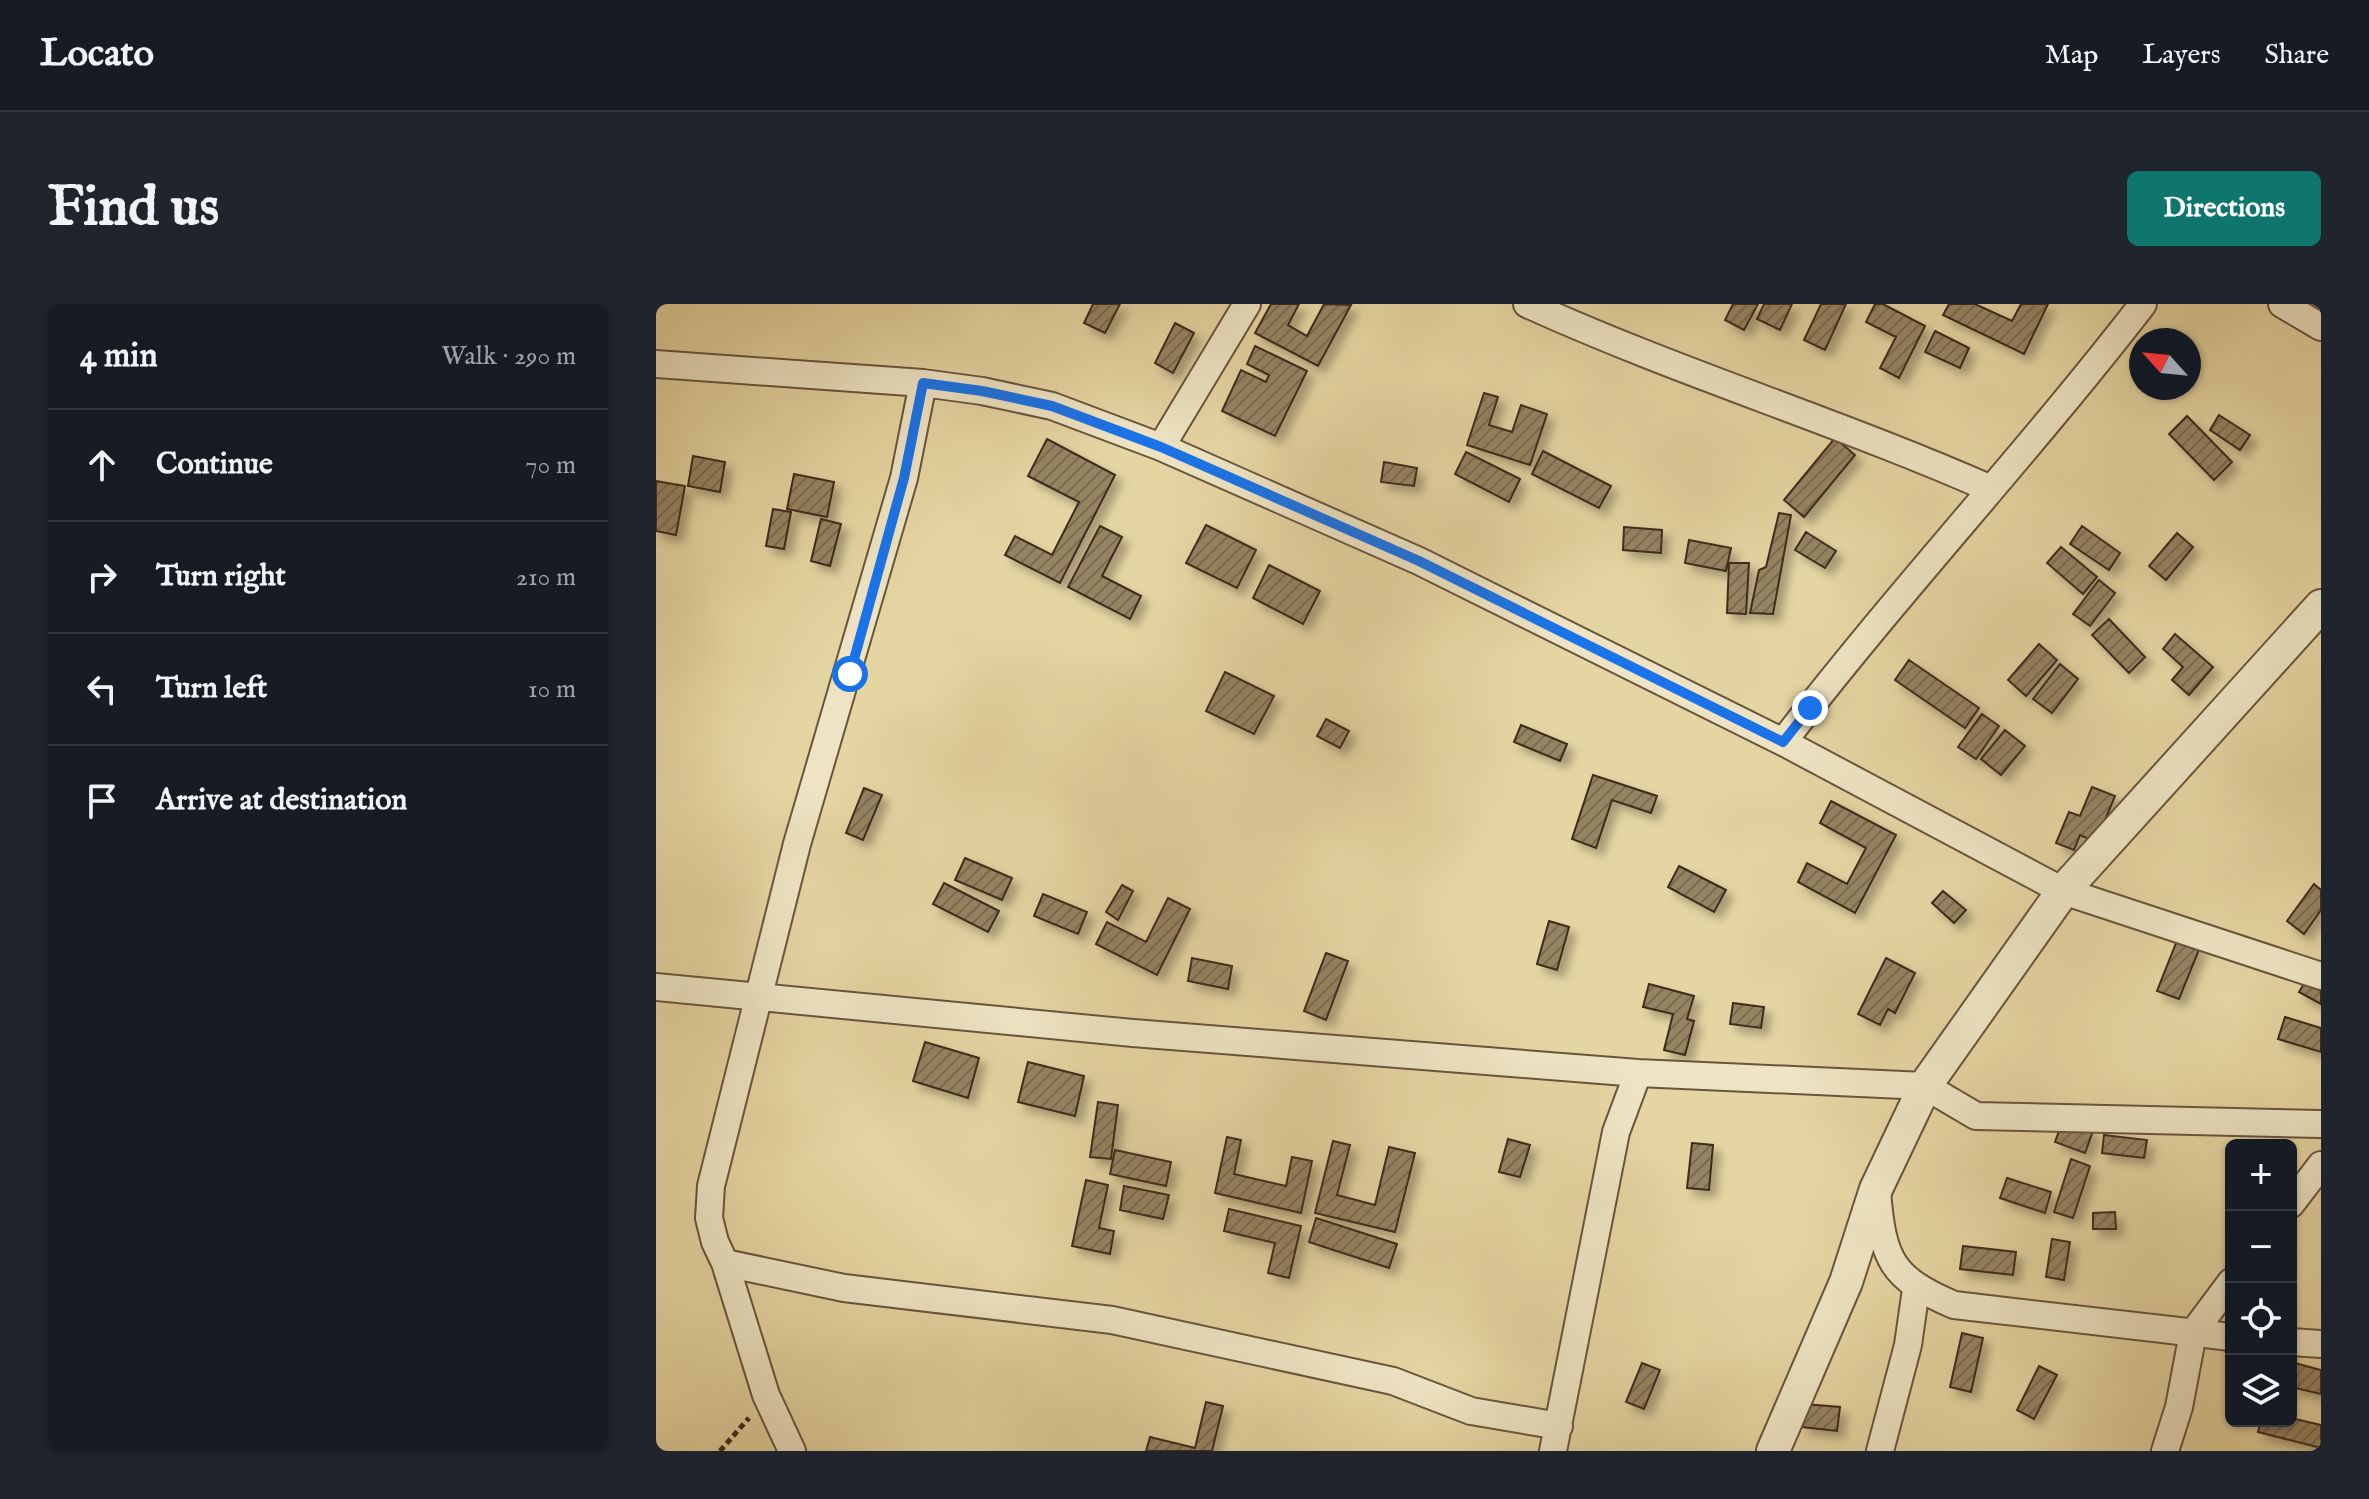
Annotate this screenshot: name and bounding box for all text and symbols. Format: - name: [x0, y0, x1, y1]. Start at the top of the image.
- text: Locato: [40, 31, 154, 79]
- text: Map: [2045, 38, 2098, 73]
- text: Layers: [2142, 38, 2221, 73]
- text: Share: [2265, 38, 2329, 73]
- button: Directions: [2127, 171, 2321, 246]
- text: Find us: [48, 173, 219, 244]
- north arrow: [2129, 328, 2201, 400]
- text: 4 min: [80, 335, 158, 378]
- text: Walk · 290 m: [441, 340, 576, 373]
- icon: ahead: [80, 443, 124, 487]
- text: Continue: [156, 446, 273, 484]
- text: 70 m: [525, 449, 576, 482]
- icon: right: [80, 555, 124, 599]
- text: Turn right: [156, 558, 286, 596]
- text: 210 m: [516, 561, 576, 594]
- route start: [832, 656, 868, 692]
- icon: left: [80, 667, 124, 711]
- text: Turn left: [156, 670, 267, 708]
- text: 10 m: [528, 673, 576, 706]
- route end: [1792, 690, 1828, 726]
- icon: arrive: [80, 779, 124, 823]
- text: Arrive at destination: [156, 782, 407, 820]
- map controls: [2225, 1139, 2297, 1427]
- button: +: [2225, 1139, 2297, 1211]
- button: −: [2225, 1211, 2297, 1283]
- button: locate: [2225, 1283, 2297, 1355]
- button: layers: [2225, 1355, 2297, 1427]

